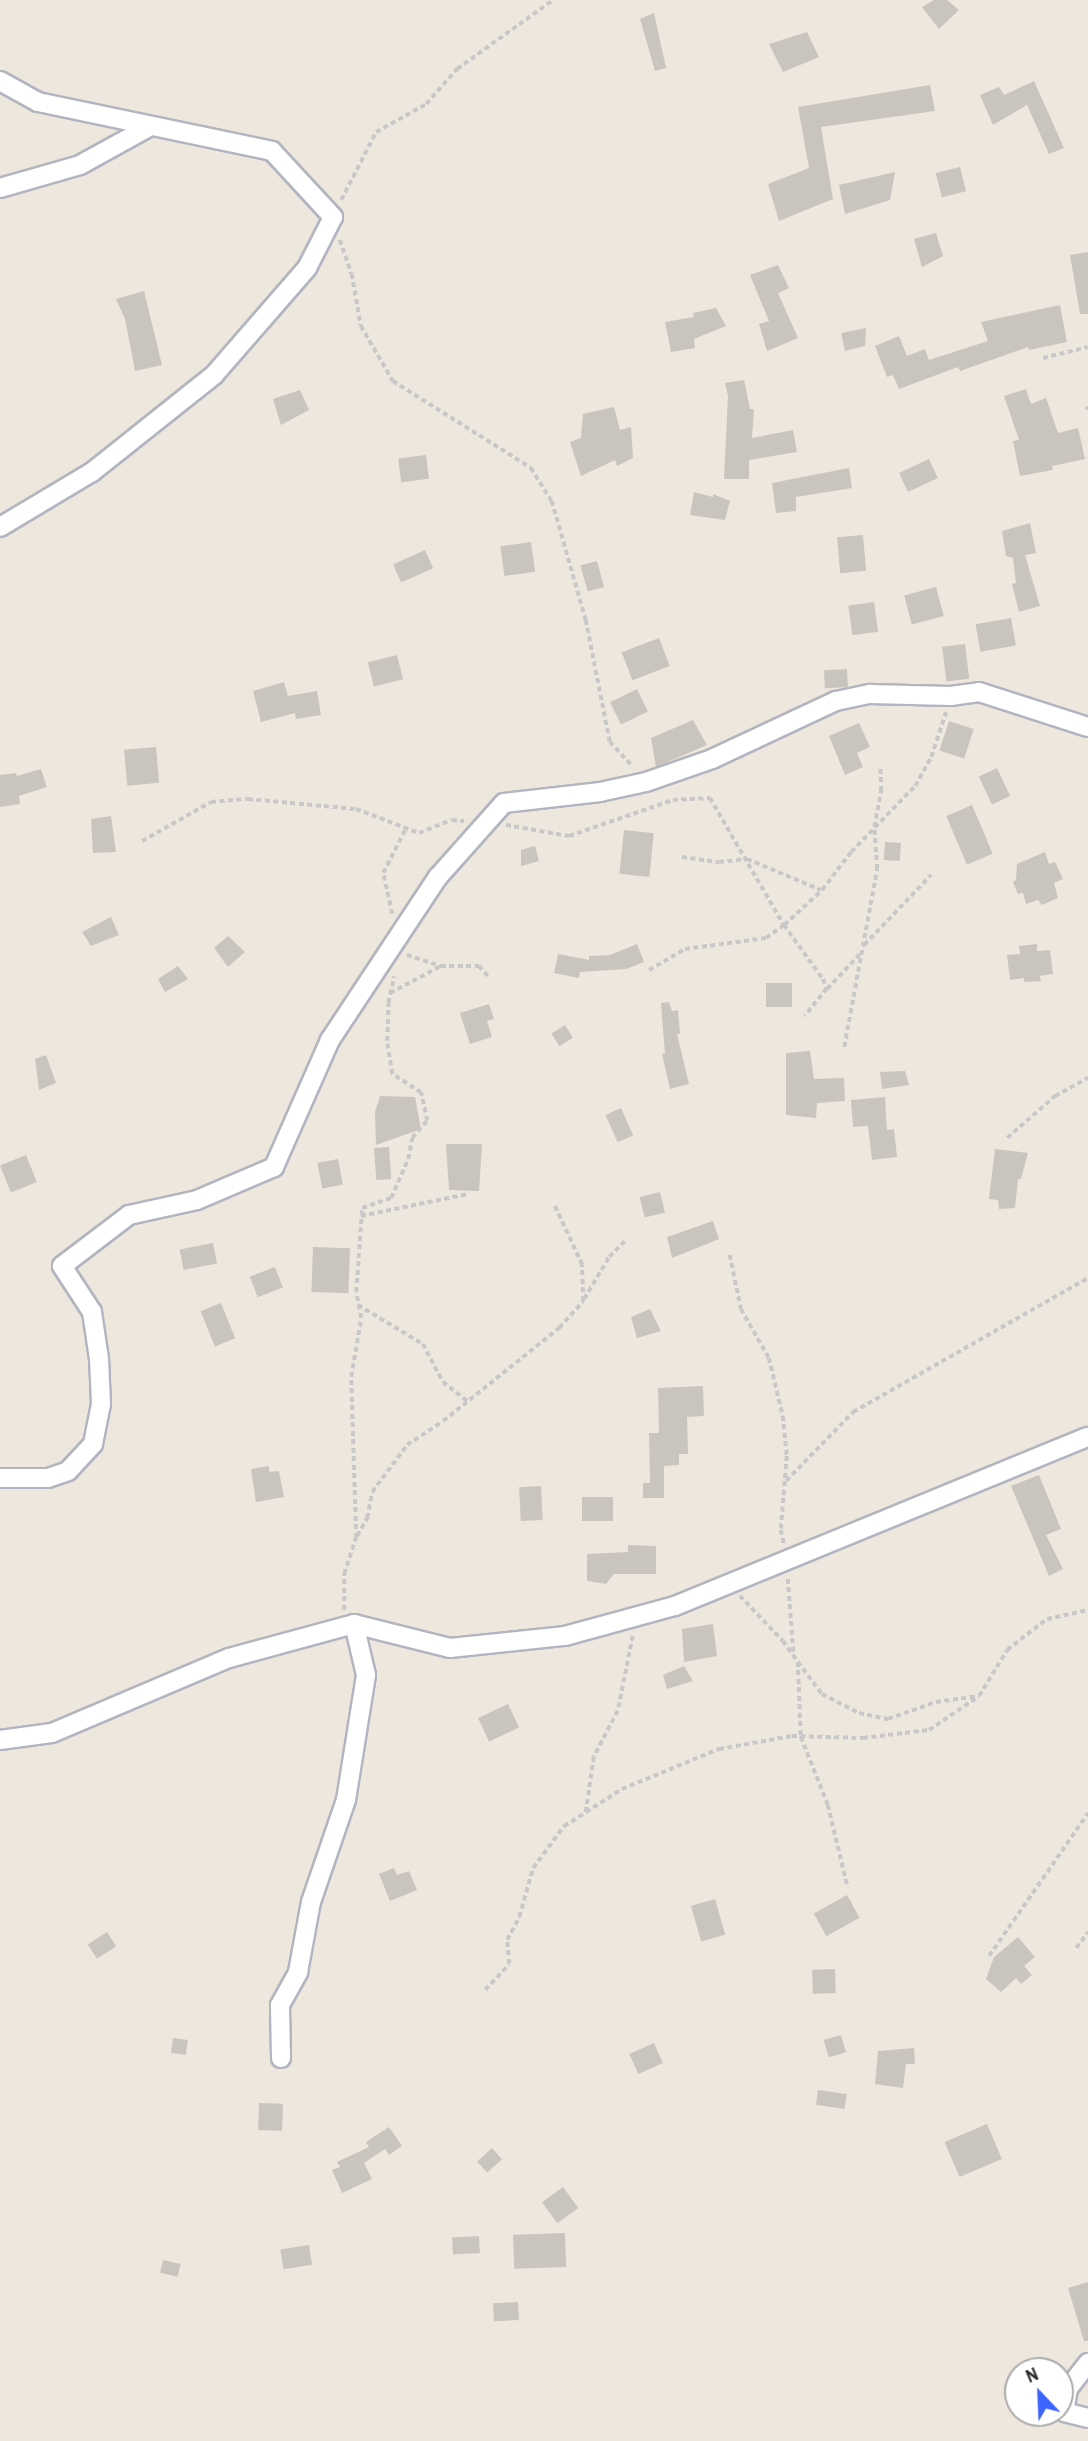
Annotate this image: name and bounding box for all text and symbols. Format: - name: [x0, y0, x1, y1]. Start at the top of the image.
- north arrow: [1004, 2357, 1074, 2427]
- text: N: [1021, 2360, 1042, 2389]

